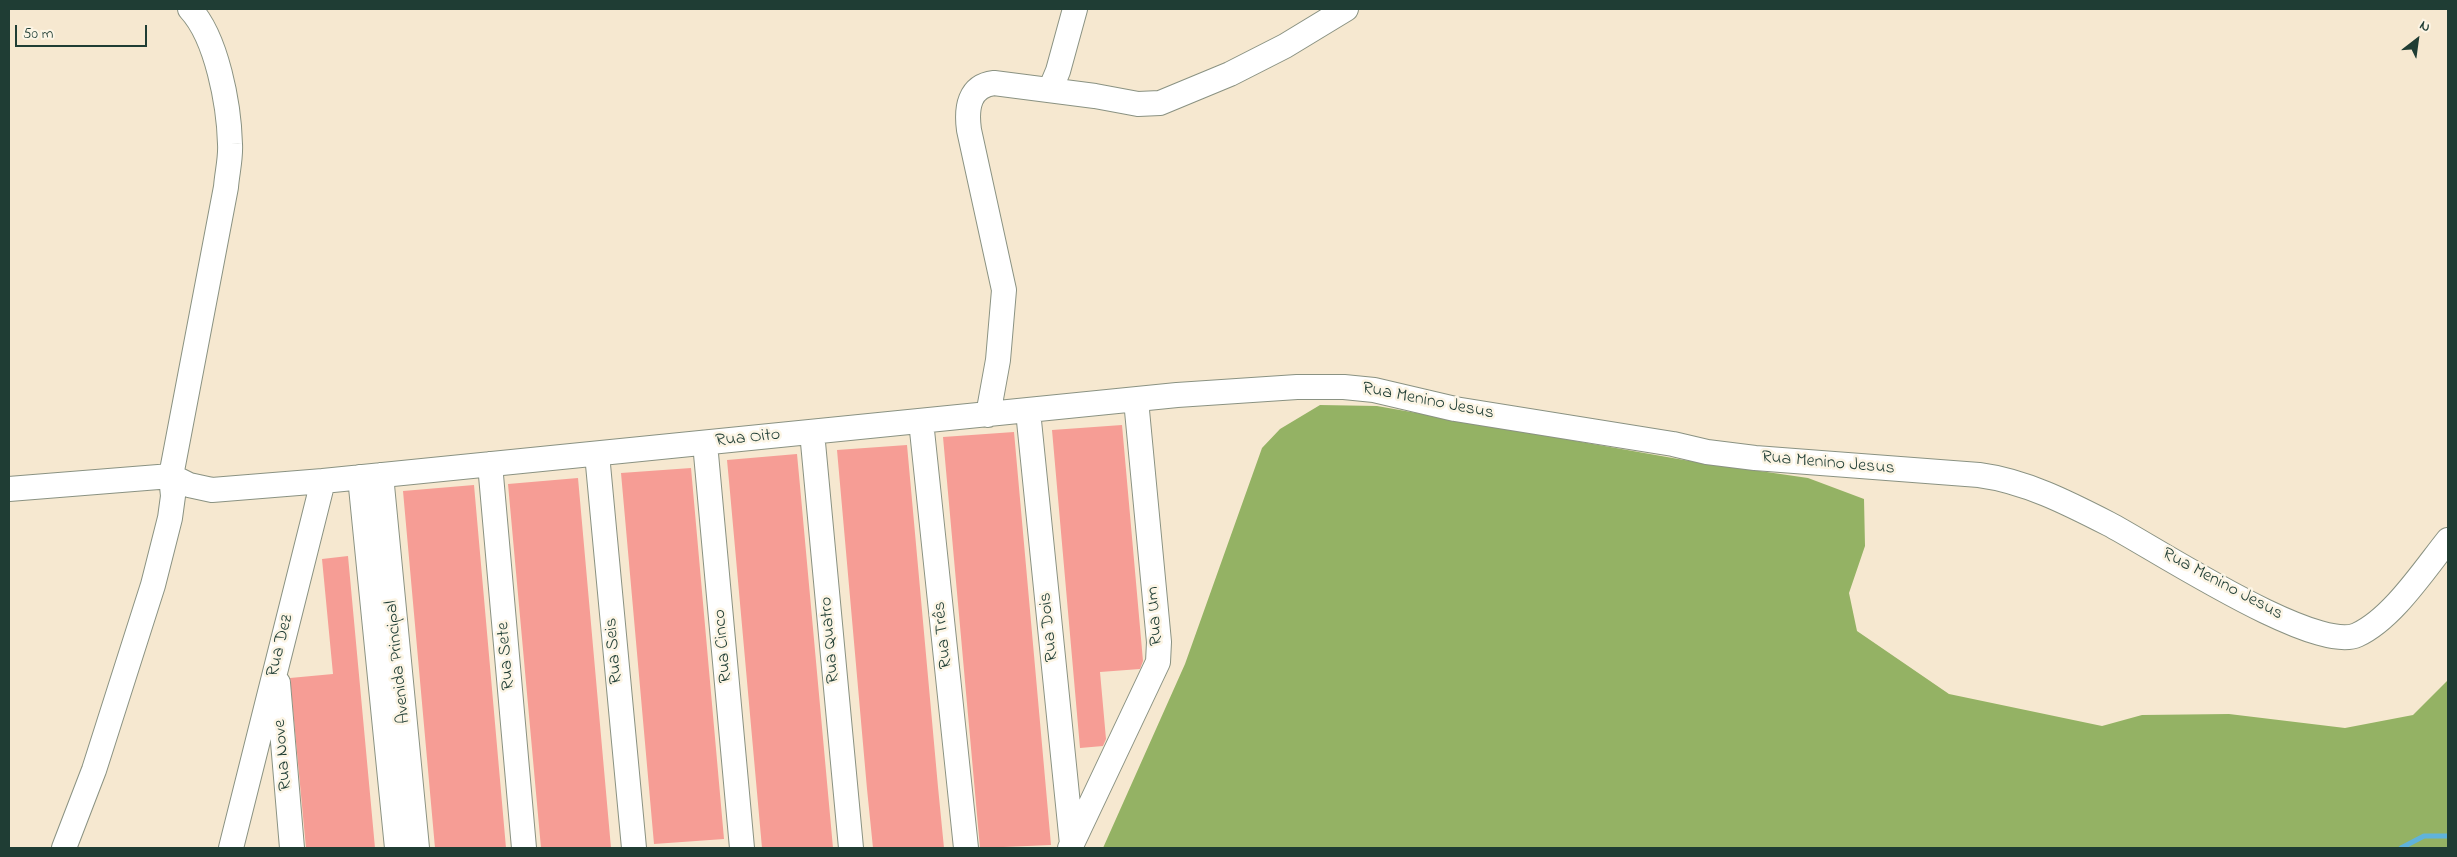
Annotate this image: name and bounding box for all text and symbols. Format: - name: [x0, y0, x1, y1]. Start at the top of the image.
- scale bar: [18, 15, 150, 47]
- north arrow: [2392, 15, 2442, 65]
- text: N: [2415, 15, 2434, 38]
- text: 50 m: [23, 23, 53, 45]
- street label: Rua Menino Jesus: [1360, 379, 1496, 425]
- street label: Rua Oito: [715, 425, 781, 453]
- street label: Rua Menino Jesus: [1760, 447, 1896, 481]
- street label: Rua Menino Jesus: [2158, 544, 2286, 626]
- street label: Rua Um: [1143, 585, 1169, 647]
- street label: Rua Dois: [1036, 591, 1064, 663]
- street label: Rua Quatro: [816, 596, 846, 684]
- street label: Avenida Principal: [382, 599, 416, 725]
- street label: Rua Três: [930, 600, 958, 670]
- street label: Rua Cinco: [710, 608, 738, 684]
- street label: Rua Dez: [263, 613, 299, 679]
- street label: Rua Seis: [601, 617, 629, 685]
- street label: Rua Sete: [493, 621, 521, 691]
- street label: Rua Nove: [270, 718, 298, 792]

